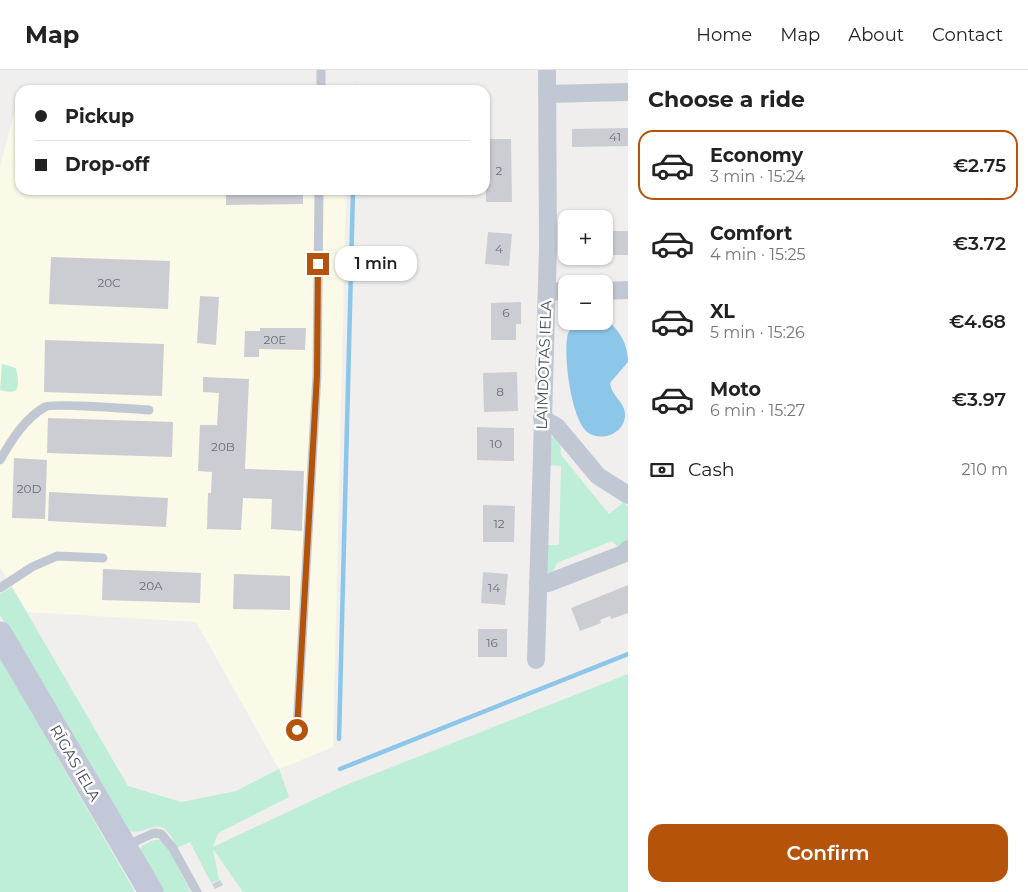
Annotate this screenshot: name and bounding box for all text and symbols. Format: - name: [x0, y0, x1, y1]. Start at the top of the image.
- text: Map: [25, 20, 79, 49]
- text: Home: [696, 24, 752, 46]
- text: Map: [780, 24, 820, 46]
- text: About: [848, 24, 904, 46]
- text: Contact: [932, 24, 1003, 46]
- text: Choose a ride: [648, 86, 805, 113]
- text: Pickup: [65, 105, 134, 128]
- house number: 41: [609, 129, 621, 144]
- icon: car: [650, 143, 695, 188]
- text: Economy: [710, 144, 803, 167]
- text: Drop-off: [65, 153, 149, 176]
- text: €2.75: [953, 154, 1006, 177]
- house number: 2: [496, 163, 503, 178]
- text: 3 min · 15:24: [710, 167, 805, 186]
- map controls: [558, 210, 613, 330]
- button: +: [558, 210, 613, 265]
- icon: car: [650, 221, 695, 266]
- text: Comfort: [710, 222, 792, 245]
- text: €3.72: [953, 232, 1006, 255]
- house number: 4: [495, 241, 503, 256]
- text: 4 min · 15:25: [710, 245, 806, 264]
- callout: 1 min: [336, 246, 418, 282]
- route end: [307, 253, 329, 275]
- text: 1 min: [355, 254, 397, 273]
- house number: 20C: [97, 275, 121, 290]
- button: −: [558, 275, 613, 330]
- icon: car: [650, 299, 695, 344]
- street label: LAIMDOTAS IELA: [532, 300, 555, 430]
- text: XL: [710, 300, 735, 323]
- house number: 6: [502, 305, 510, 320]
- text: €4.68: [949, 310, 1006, 333]
- text: 5 min · 15:26: [710, 323, 805, 342]
- house number: 20E: [264, 332, 286, 347]
- icon: car: [650, 377, 695, 422]
- text: Moto: [710, 378, 761, 401]
- house number: 8: [496, 384, 504, 399]
- text: €3.97: [952, 388, 1006, 411]
- text: 6 min · 15:27: [710, 401, 805, 420]
- house number: 10: [490, 436, 502, 451]
- house number: 20B: [211, 439, 235, 454]
- icon: cash: [648, 456, 676, 484]
- text: Cash: [688, 458, 735, 481]
- text: 210 m: [961, 460, 1008, 479]
- house number: 20D: [17, 481, 41, 496]
- house number: 12: [493, 516, 505, 531]
- house number: 20A: [139, 578, 163, 593]
- house number: 14: [488, 580, 500, 595]
- house number: 16: [486, 635, 498, 650]
- route start: [286, 719, 308, 741]
- street label: RĪGAS IELA: [46, 721, 105, 805]
- button: Confirm: [648, 824, 1008, 882]

